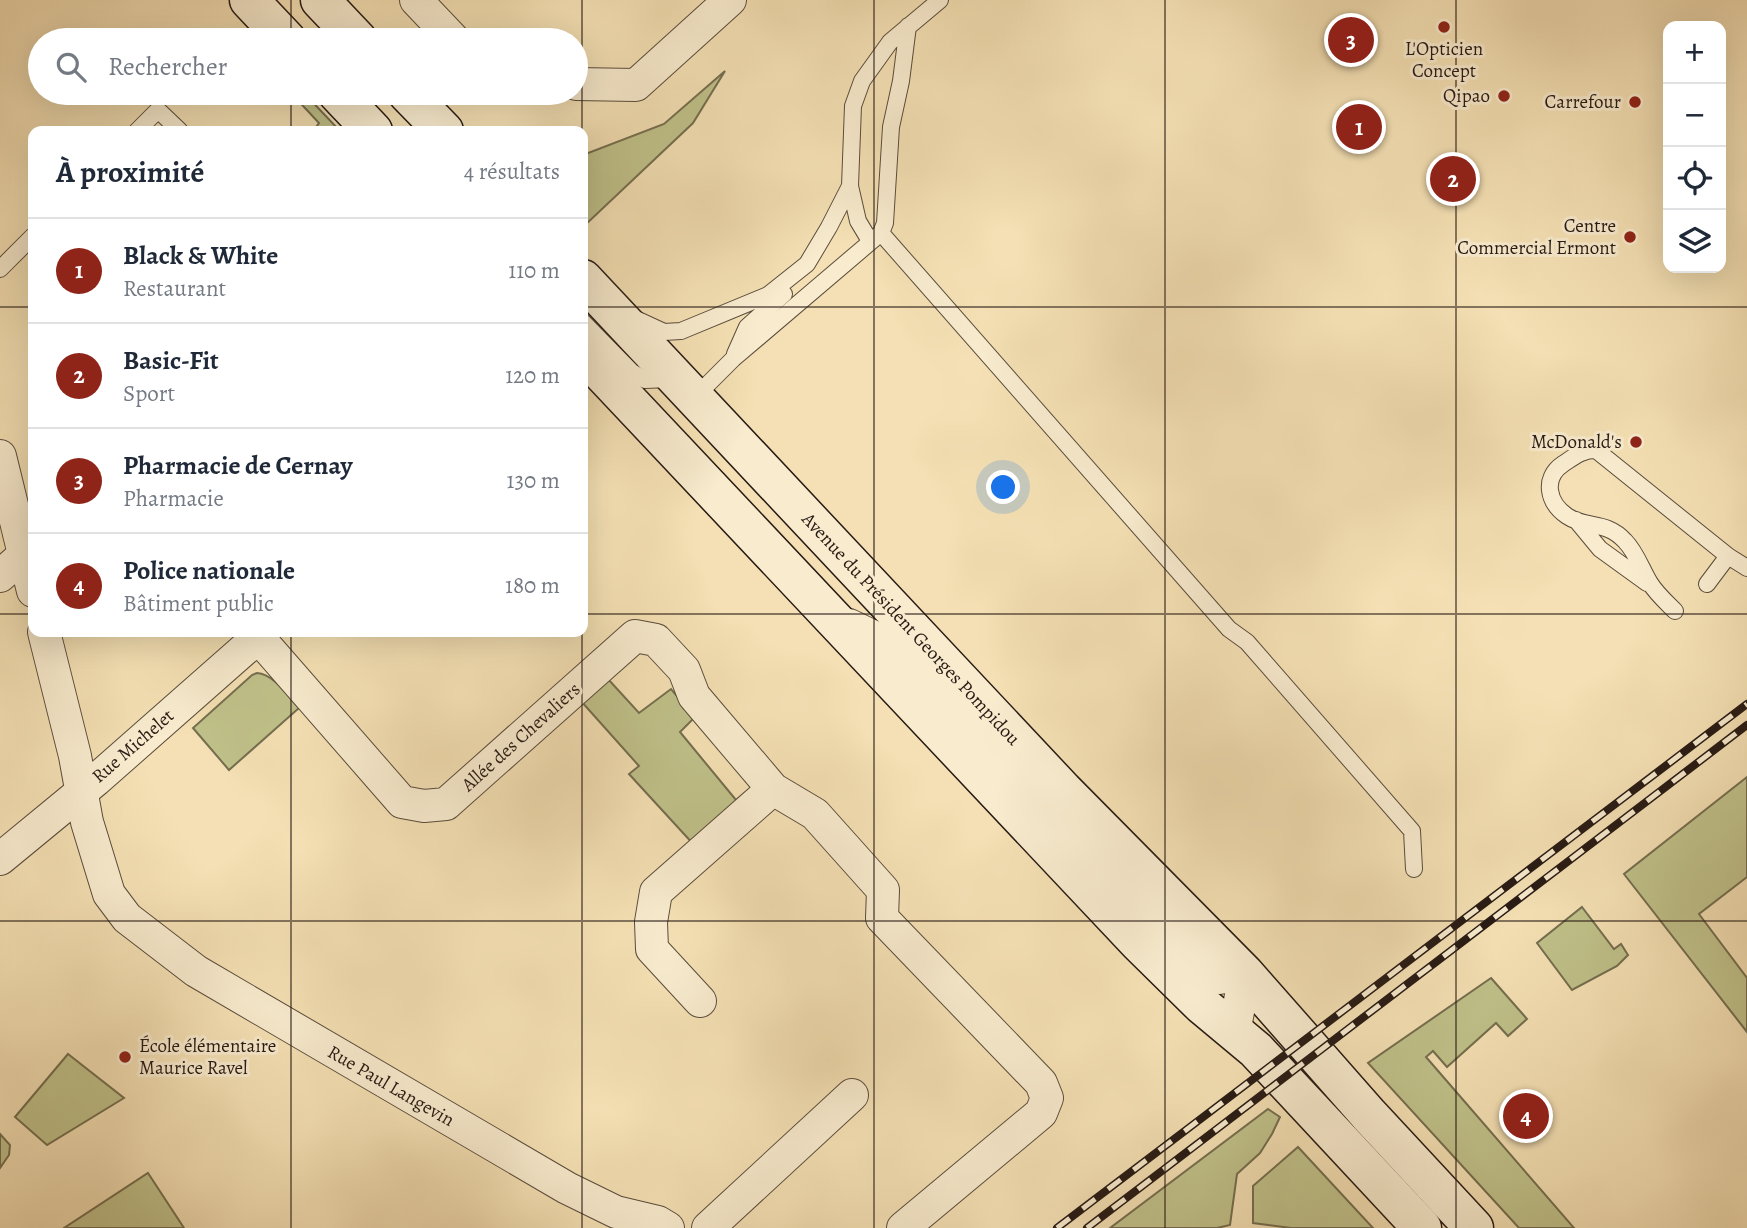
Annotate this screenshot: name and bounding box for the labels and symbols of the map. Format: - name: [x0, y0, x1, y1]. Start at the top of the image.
- pin: 3: [1328, 14, 1374, 66]
- marker: L'Opticien Concept: [1436, 19, 1452, 35]
- place label: L'Opticien Concept: [1405, 36, 1483, 84]
- place label: Qipao: [1443, 83, 1490, 109]
- marker: Qipao: [1496, 88, 1512, 104]
- place label: Carrefour: [1544, 89, 1621, 115]
- marker: Carrefour: [1627, 94, 1643, 110]
- pin: 1: [1336, 101, 1382, 153]
- pin: 2: [1430, 153, 1476, 205]
- place label: Centre Commercial Ermont: [1457, 213, 1616, 261]
- marker: Centre Commercial Ermont: [1622, 229, 1638, 245]
- place label: McDonald's: [1531, 429, 1622, 455]
- marker: McDonald's: [1628, 434, 1644, 450]
- your location: [986, 470, 1020, 504]
- street label: Avenue du Président Georges Pompidou: [795, 506, 1027, 752]
- street label: Allée des Chevaliers: [455, 677, 586, 798]
- street label: Rue Michelet: [86, 703, 180, 789]
- place label: École élémentaire Maurice Ravel: [139, 1033, 276, 1081]
- street label: Rue Paul Langevin: [323, 1039, 459, 1133]
- marker: École élémentaire Maurice Ravel: [117, 1049, 133, 1065]
- pin: 4: [1503, 1090, 1549, 1142]

